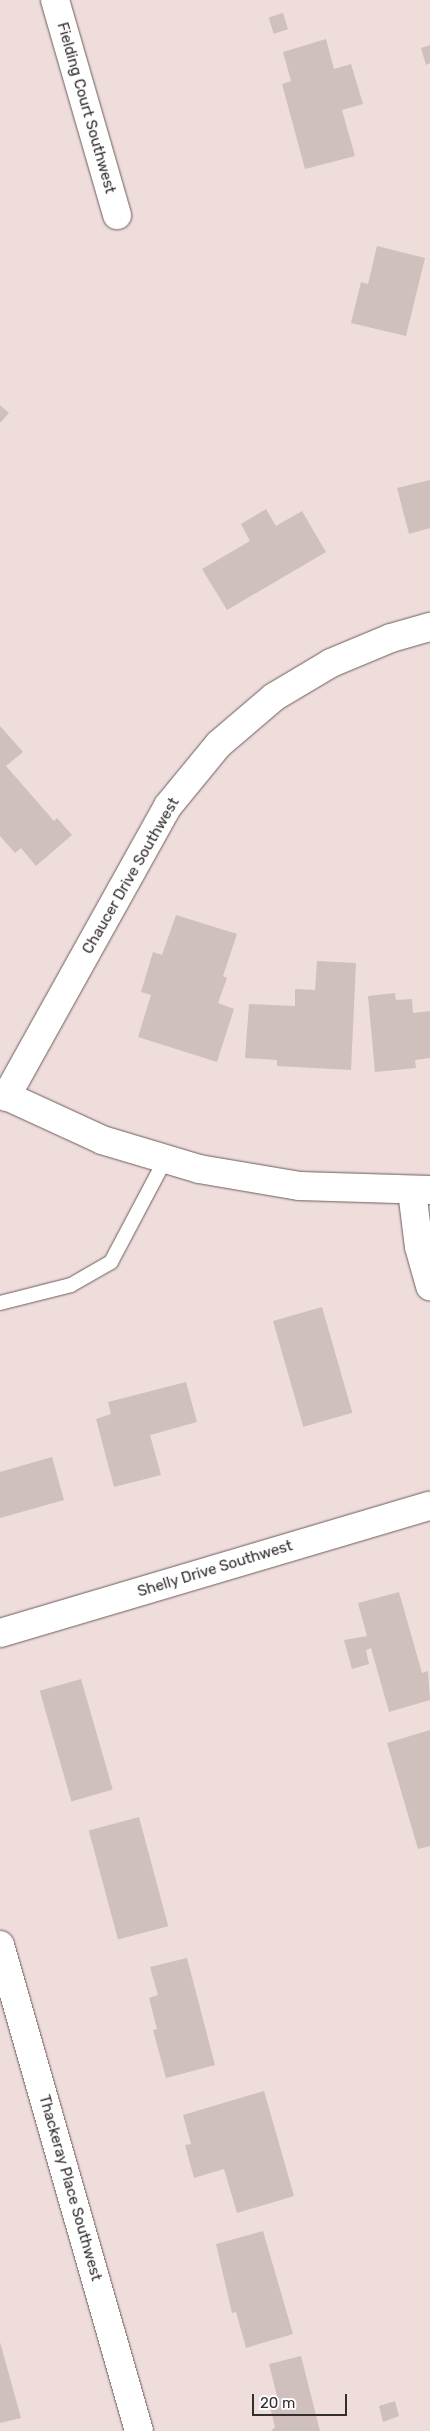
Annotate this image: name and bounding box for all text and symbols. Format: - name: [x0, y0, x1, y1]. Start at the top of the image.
- street label: Fielding Court Southwest: [53, 20, 119, 196]
- street label: Chaucer Drive Southwest: [79, 794, 183, 958]
- street label: Shelly Drive Southwest: [135, 1537, 295, 1601]
- street label: Thackeray Place Southwest: [35, 2093, 105, 2283]
- scale bar: [255, 2384, 350, 2416]
- text: 20 m: [260, 2394, 295, 2412]

